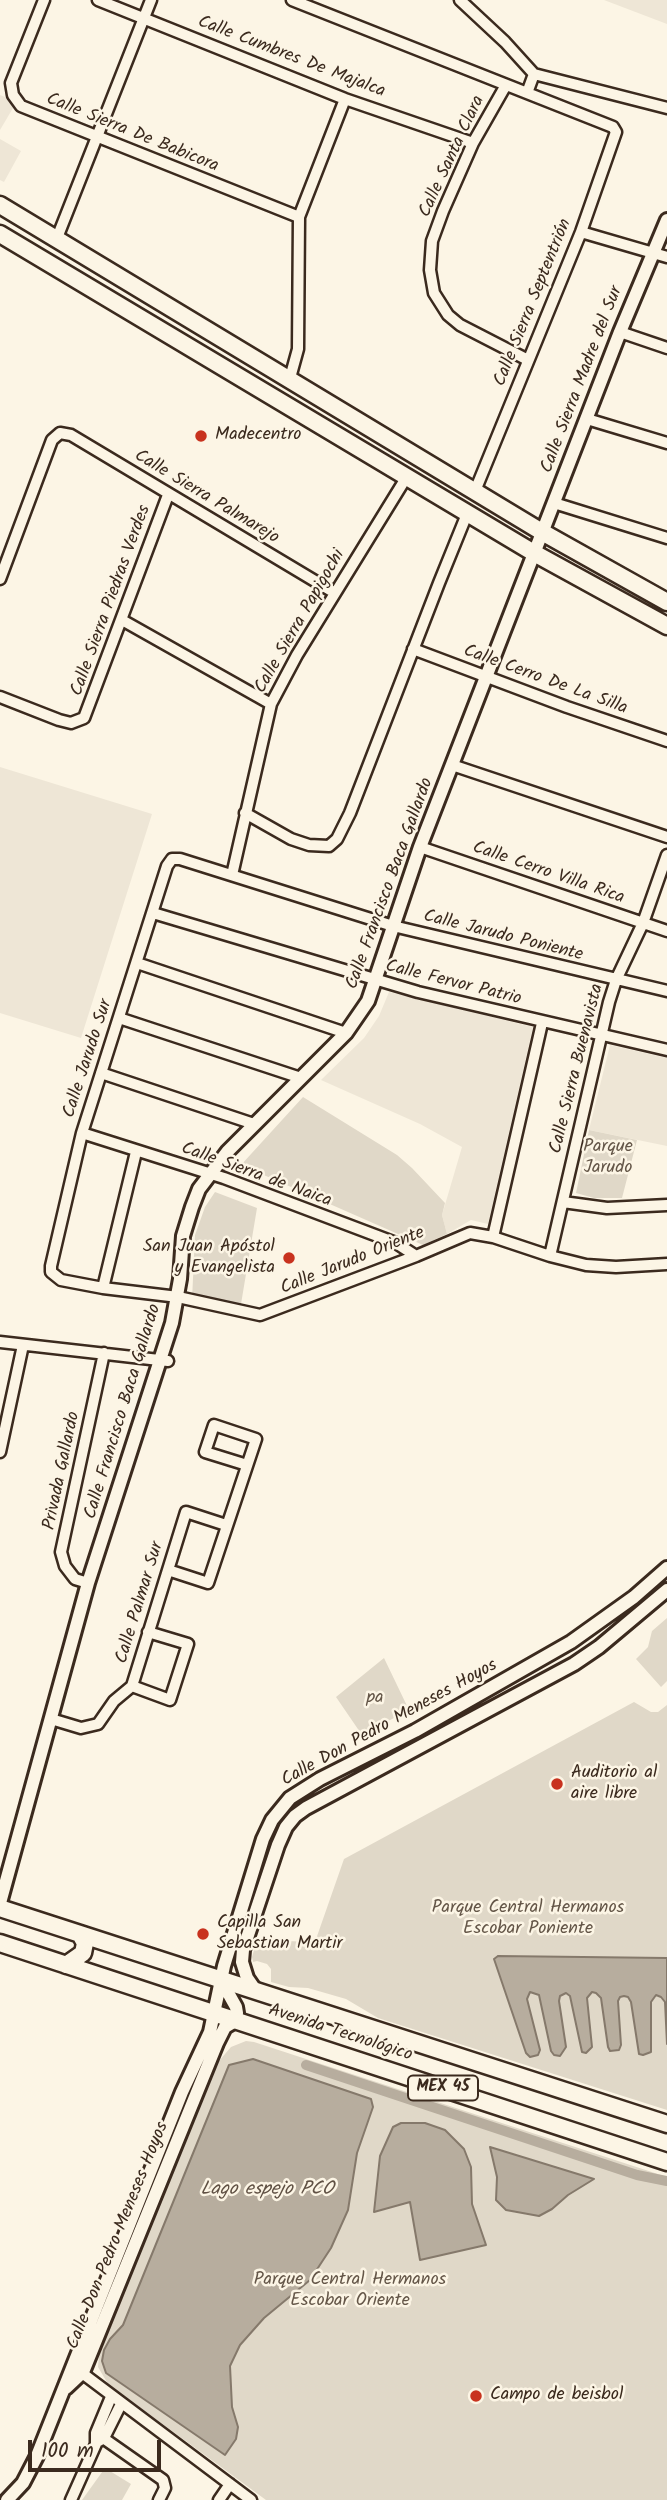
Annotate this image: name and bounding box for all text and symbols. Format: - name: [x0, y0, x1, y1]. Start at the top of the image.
- street label: Calle Cumbres De Majalca: [194, 12, 388, 104]
- street label: Calle Sierra De Babicora: [43, 90, 221, 178]
- street label: Calle Santa Clara: [415, 93, 491, 221]
- street label: Calle Sierra Septentrión: [491, 216, 577, 390]
- street label: Calle Sierra Madre del Sur: [537, 283, 629, 477]
- place label: Madecentro: [215, 425, 302, 447]
- marker: Madecentro: [193, 428, 209, 444]
- street label: Calle Sierra Palmarejo: [130, 446, 282, 550]
- street label: Calle Sierra Piedras Verdes: [67, 503, 157, 699]
- street label: Calle Sierra Papigochi: [251, 546, 351, 698]
- street label: Calle Cerro De La Silla: [460, 641, 630, 721]
- street label: Calle Francisco Baca Gallardo: [343, 775, 439, 993]
- street label: Calle Cerro Villa Rica: [469, 838, 627, 910]
- street label: Calle Jarudo Poniente: [421, 907, 585, 967]
- street label: Calle Fervor Patrio: [383, 957, 523, 1011]
- street label: Calle Sierra Buenavista: [546, 982, 610, 1156]
- street label: Calle Jarudo Sur: [60, 997, 118, 1121]
- park label: Parque Jarudo: [583, 1137, 633, 1180]
- street label: Calle Sierra de Naica: [178, 1139, 334, 1213]
- street label: Calle Jarudo Oriente: [278, 1223, 428, 1301]
- place label: San Juan Apóstol y Evangelista: [143, 1237, 275, 1280]
- marker: San Juan Apóstol y Evangelista: [281, 1250, 297, 1266]
- street label: Calle Francisco Baca Gallardo: [81, 1302, 167, 1522]
- street label: Privada Gallardo: [40, 1410, 86, 1532]
- street label: Calle Palmar Sur: [112, 1540, 170, 1666]
- street label: Calle Don Pedro Meneses Hoyos: [278, 1656, 502, 1792]
- park label: pa: [366, 1688, 384, 1710]
- place label: Auditorio al aire libre: [571, 1763, 657, 1806]
- marker: Auditorio al aire libre: [549, 1776, 565, 1792]
- park label: Parque Central Hermanos Escobar Poniente: [432, 1898, 624, 1940]
- place label: Capilla San Sebastian Martir: [217, 1913, 343, 1955]
- marker: Capilla San Sebastian Martir: [195, 1926, 211, 1942]
- street label: Avenida Tecnológico: [265, 2001, 415, 2067]
- road number: MEX 45: [408, 2076, 478, 2100]
- street label: Calle Don Pedro Meneses Hoyos: [63, 2119, 175, 2353]
- water label: Lago espejo PCO: [200, 2180, 334, 2202]
- park label: Parque Central Hermanos Escobar Oriente: [254, 2270, 446, 2312]
- place label: Campo de beisbol: [490, 2385, 623, 2407]
- marker: Campo de beisbol: [468, 2388, 484, 2404]
- scale bar: [32, 2426, 164, 2470]
- text: 100 m: [41, 2435, 94, 2468]

